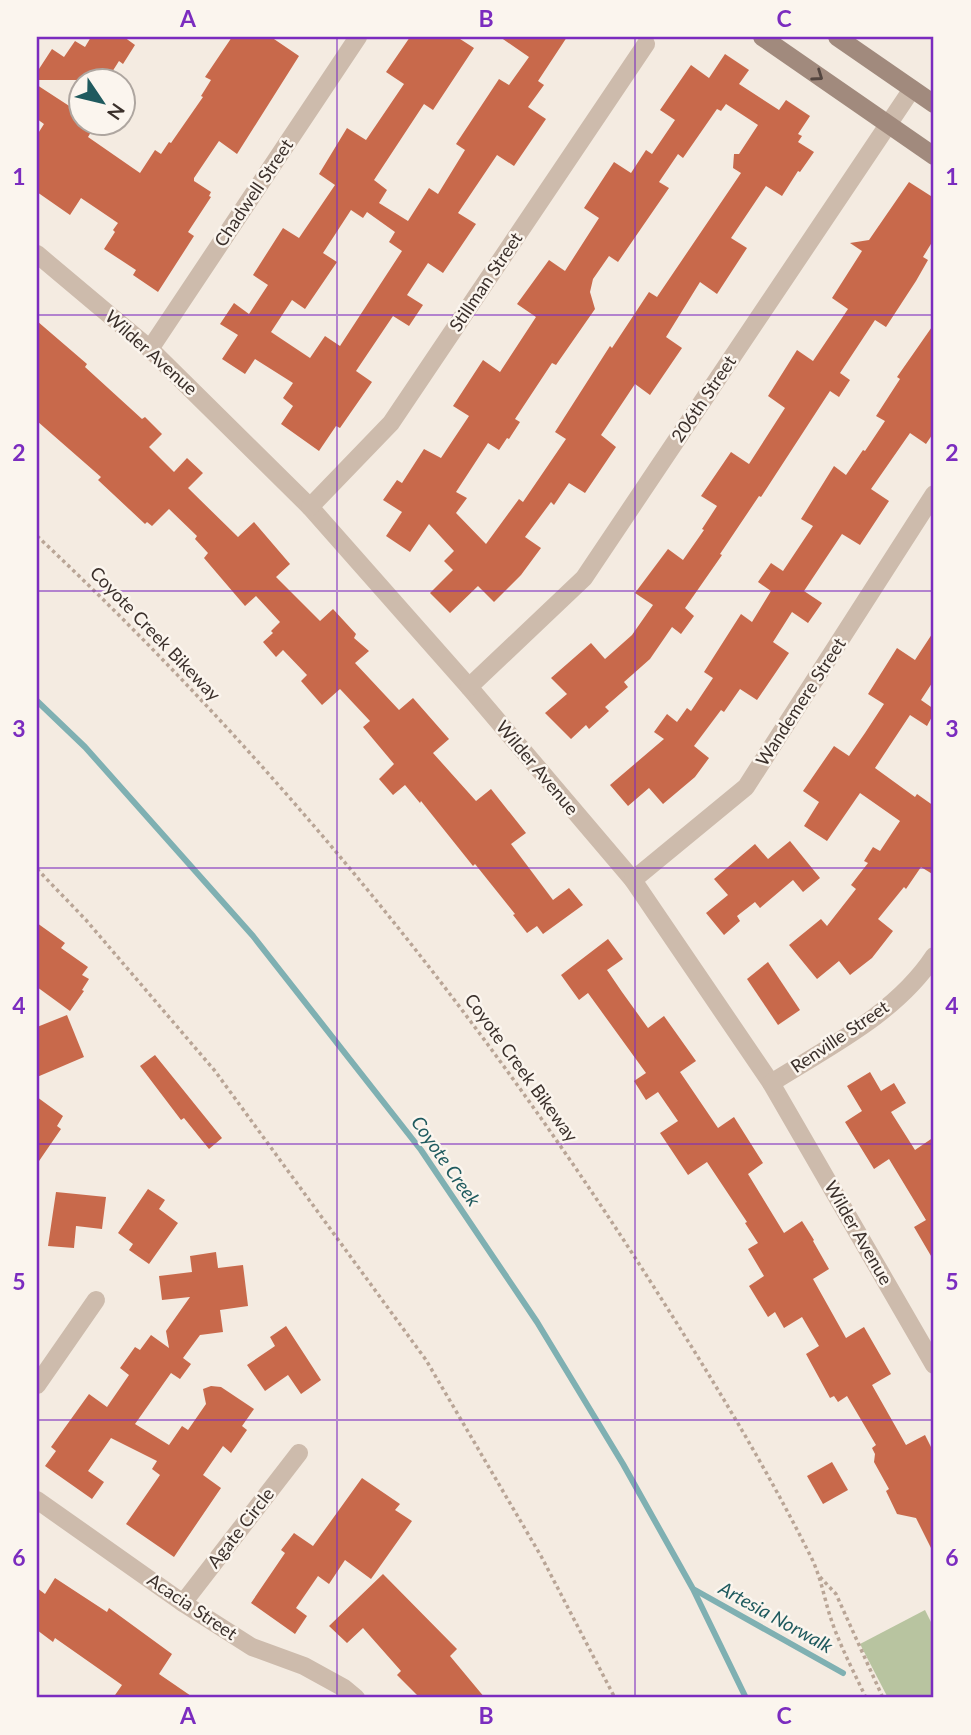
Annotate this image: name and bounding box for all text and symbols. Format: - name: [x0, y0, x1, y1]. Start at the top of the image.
- text: A: [179, 4, 197, 32]
- text: B: [478, 4, 494, 32]
- text: C: [776, 4, 792, 32]
- north arrow: [66, 66, 136, 136]
- one-way arrow: [810, 68, 823, 80]
- text: N: [103, 99, 130, 125]
- street label: Chadwell Street: [209, 134, 298, 250]
- text: 1: [12, 162, 26, 190]
- text: 1: [945, 162, 959, 190]
- street label: Stillman Street: [444, 227, 527, 335]
- street label: Wilder Avenue: [101, 305, 202, 399]
- street label: 206th Street: [666, 350, 741, 446]
- text: 2: [12, 438, 26, 466]
- text: 2: [945, 438, 959, 466]
- street label: Coyote Creek Bikeway: [86, 562, 226, 706]
- street label: Wandemere Street: [751, 633, 850, 770]
- text: 3: [12, 714, 26, 742]
- text: 3: [945, 714, 959, 742]
- street label: Wilder Avenue: [492, 716, 584, 819]
- street label: Coyote Creek Bikeway: [461, 989, 583, 1147]
- text: 4: [12, 991, 26, 1019]
- text: 4: [945, 991, 959, 1019]
- street label: Renville Street: [786, 995, 893, 1077]
- water label: Coyote Creek: [407, 1111, 486, 1211]
- street label: Wilder Avenue: [820, 1177, 898, 1288]
- text: 5: [12, 1267, 26, 1295]
- text: 5: [945, 1267, 959, 1295]
- street label: Agate Circle: [202, 1483, 278, 1572]
- text: 6: [12, 1543, 26, 1571]
- text: 6: [945, 1543, 959, 1571]
- street label: Acacia Street: [144, 1568, 242, 1644]
- water label: Artesia Norwalk: [715, 1575, 838, 1658]
- text: A: [179, 1701, 197, 1729]
- text: B: [478, 1701, 494, 1729]
- text: C: [776, 1701, 792, 1729]

